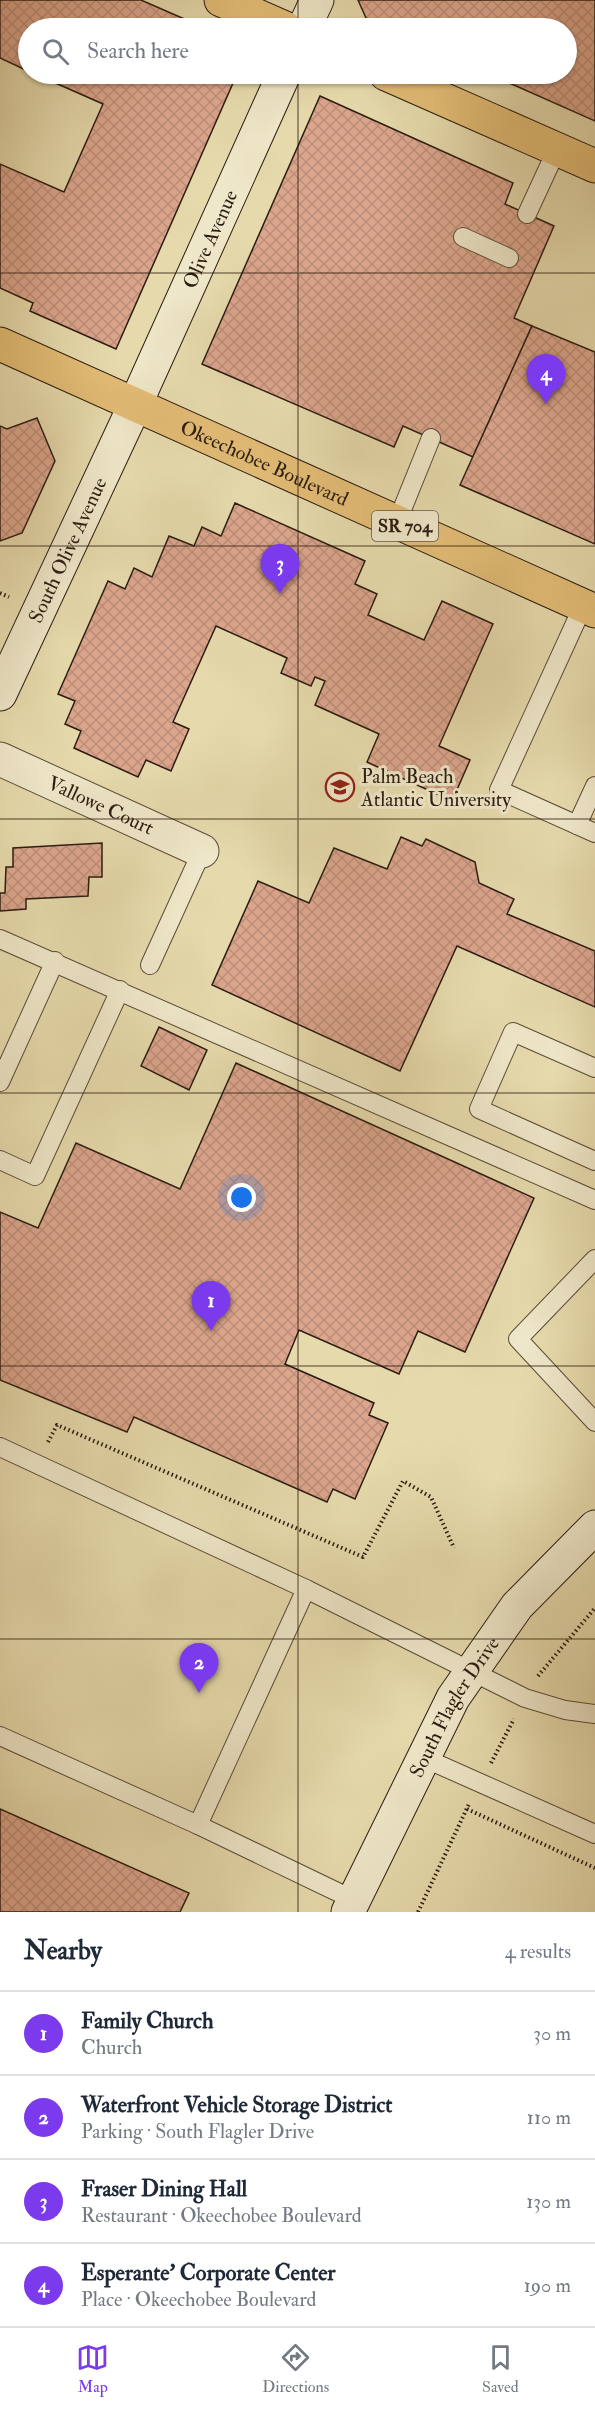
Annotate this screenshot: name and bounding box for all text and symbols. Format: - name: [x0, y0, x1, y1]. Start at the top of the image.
- search box: [18, 18, 577, 84]
- icon: search: [39, 35, 72, 68]
- text: Search here: [87, 37, 189, 65]
- street label: Olive Avenue: [177, 186, 243, 292]
- pin: 4: [526, 354, 566, 404]
- street label: Okeechobee Boulevard: [177, 414, 353, 511]
- street label: South Olive Avenue: [23, 473, 112, 627]
- road number: SR 704: [372, 511, 438, 541]
- pin: 3: [260, 544, 300, 594]
- place label: Palm Beach Atlantic University: [360, 764, 512, 812]
- street label: Vallowe Court: [44, 770, 158, 840]
- school or university icon: Palm Beach Atlantic University: [324, 771, 356, 803]
- your location: [227, 1183, 256, 1212]
- pin: 1: [192, 1282, 230, 1331]
- street label: South Flagler Drive: [404, 1632, 504, 1781]
- pin: 2: [180, 1644, 218, 1693]
- text: Nearby: [24, 1935, 102, 1967]
- text: 4 results: [505, 1939, 571, 1964]
- text: Family Church: [81, 2007, 213, 2035]
- text: 1: [40, 2021, 47, 2046]
- text: 30 m: [533, 2021, 571, 2046]
- text: Church: [81, 2035, 142, 2060]
- text: Waterfront Vehicle Storage District: [81, 2091, 393, 2119]
- text: 2: [38, 2105, 49, 2130]
- text: 110 m: [527, 2105, 571, 2130]
- text: Parking · South Flagler Drive: [81, 2119, 314, 2144]
- text: Fraser Dining Hall: [81, 2175, 247, 2203]
- text: 3: [40, 2189, 47, 2214]
- text: 130 m: [526, 2189, 571, 2214]
- text: Restaurant · Okeechobee Boulevard: [81, 2203, 362, 2228]
- text: Esperante' Corporate Center: [81, 2259, 336, 2287]
- text: 4: [38, 2273, 49, 2298]
- text: 190 m: [524, 2273, 571, 2298]
- text: Place · Okeechobee Boulevard: [81, 2287, 316, 2312]
- tab: Map: [76, 2341, 109, 2397]
- tab: Directions: [262, 2341, 329, 2397]
- tab: Saved: [482, 2341, 519, 2397]

